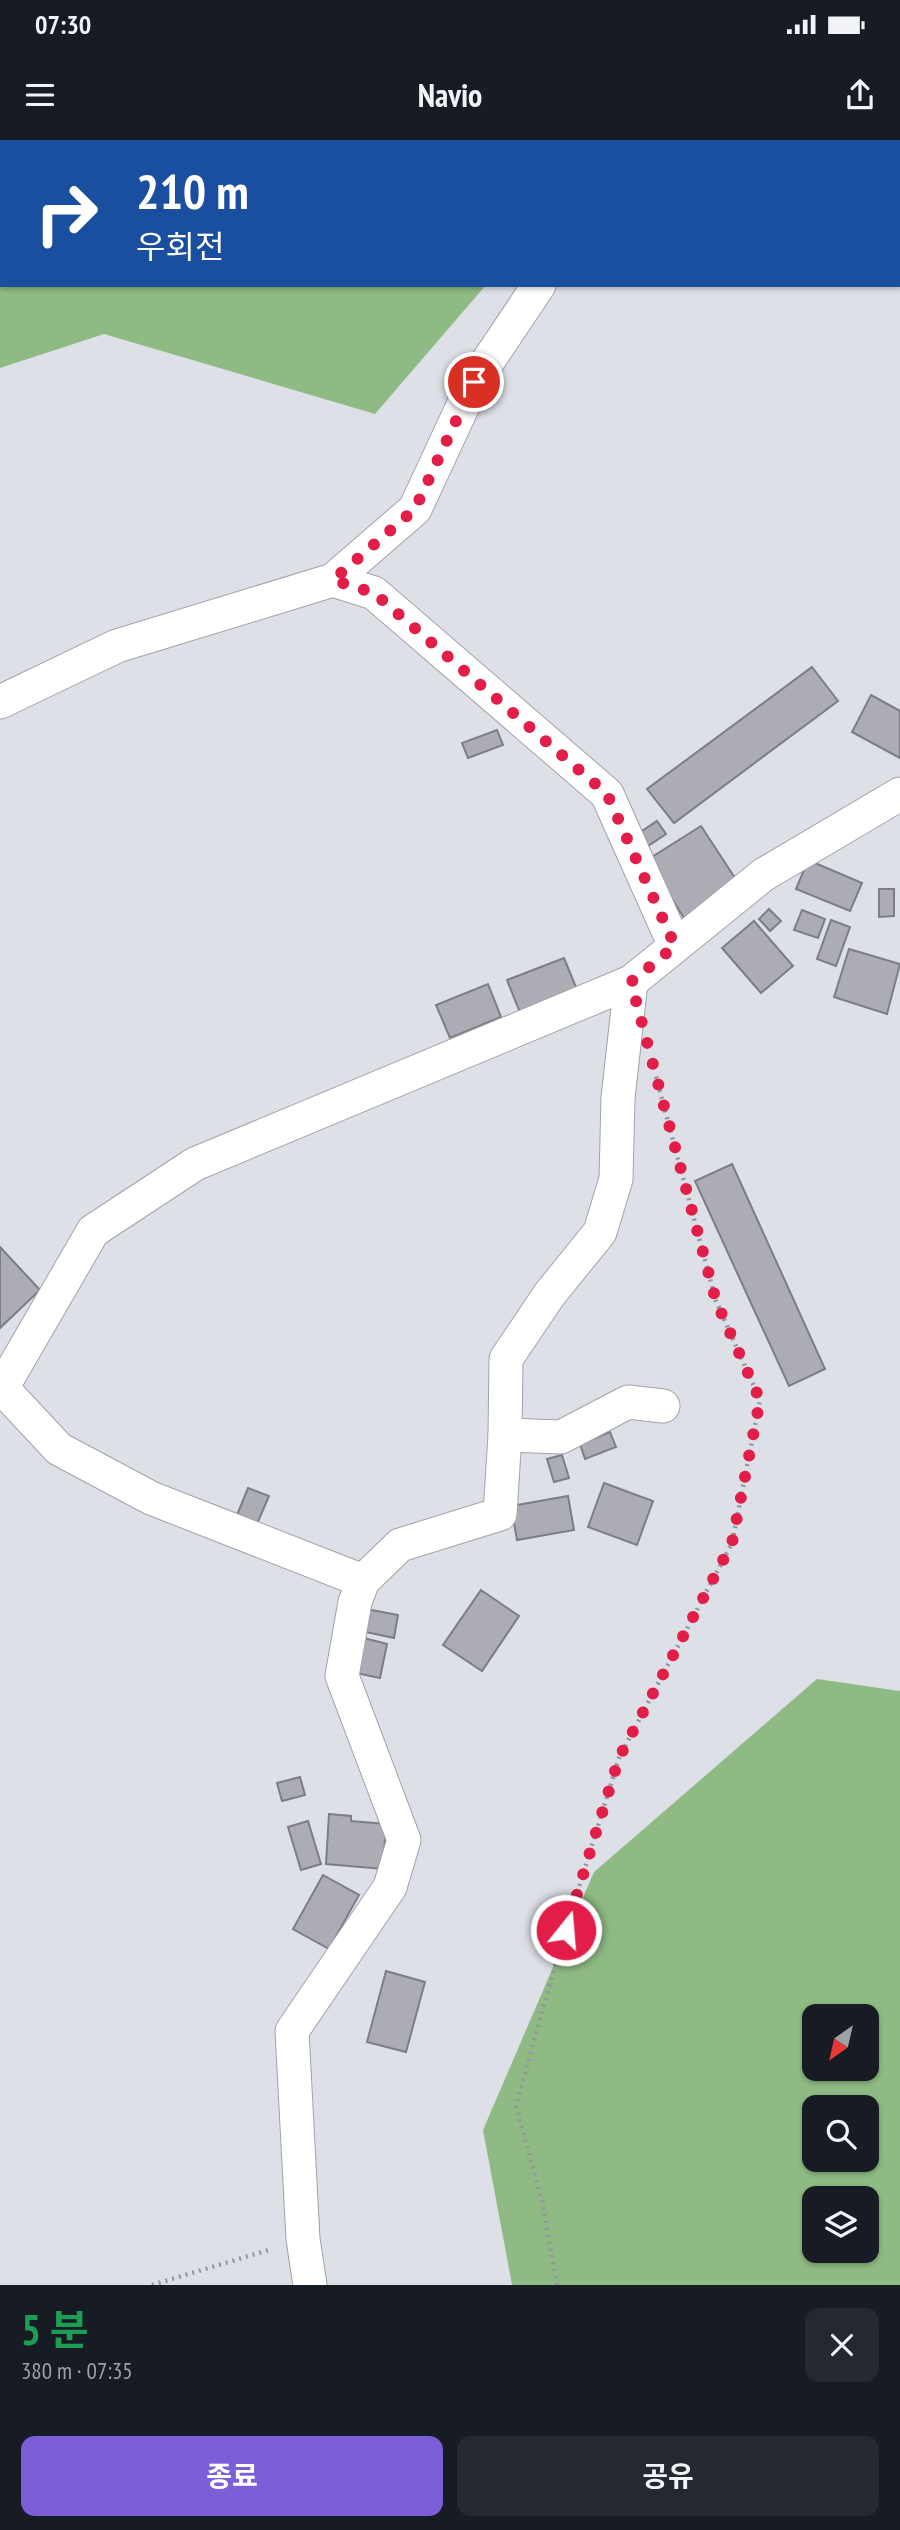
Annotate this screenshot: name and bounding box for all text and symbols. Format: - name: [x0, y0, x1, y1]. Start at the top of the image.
- text: 07:30: [35, 8, 91, 41]
- text: Navio: [418, 74, 482, 116]
- icon: menu: [21, 76, 59, 114]
- icon: share: [841, 76, 879, 114]
- text: 210 m: [136, 159, 249, 223]
- icon: right: [21, 168, 112, 259]
- text: 우회전: [136, 225, 224, 267]
- pin: [444, 352, 504, 412]
- icon: arrive: [455, 363, 493, 401]
- position arrow: [529, 1893, 603, 1967]
- north arrow: [802, 2004, 878, 2081]
- map controls: [802, 2004, 879, 2263]
- button: search: [802, 2095, 879, 2172]
- button: layers: [802, 2186, 879, 2263]
- text: 5 분: [21, 2302, 88, 2357]
- button: close: [805, 2308, 879, 2382]
- text: 380 m · 07:35: [21, 2356, 133, 2385]
- button: 종료: [21, 2436, 443, 2516]
- button: 공유: [457, 2436, 879, 2516]

